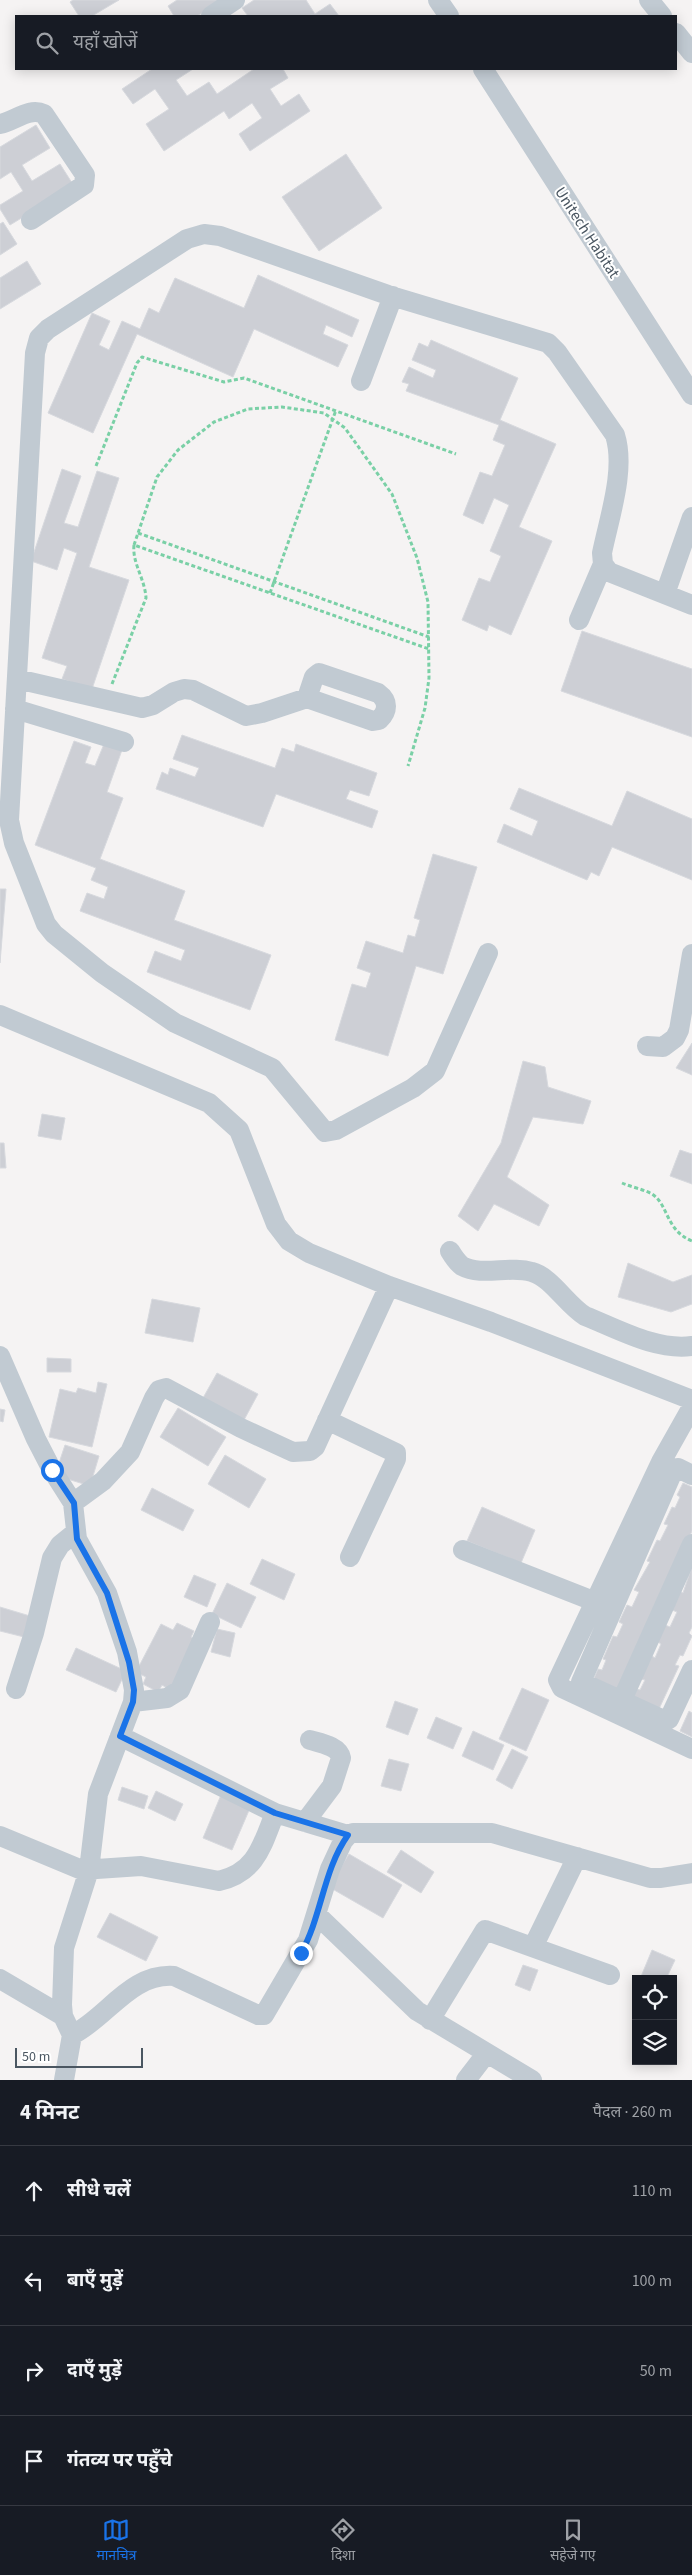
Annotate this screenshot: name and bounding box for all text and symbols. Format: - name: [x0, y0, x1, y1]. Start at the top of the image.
- search box: [15, 15, 677, 70]
- icon: search: [33, 29, 61, 57]
- text: यहाँ खोजें: [73, 29, 137, 56]
- street label: Unitech Habitat: [549, 183, 625, 283]
- route start: [41, 1459, 64, 1482]
- route end: [290, 1942, 313, 1965]
- map controls: [632, 1975, 677, 2065]
- button: locate: [632, 1975, 677, 2020]
- button: layers: [632, 2020, 677, 2065]
- scale bar: [15, 2045, 142, 2068]
- text: 50 m: [22, 2047, 50, 2067]
- text: 4 मिनट: [20, 2097, 79, 2127]
- text: पैदल · 260 m: [593, 2101, 672, 2123]
- icon: ahead: [20, 2177, 48, 2205]
- text: सीधे चलें: [67, 2177, 131, 2204]
- text: 110 m: [632, 2180, 672, 2202]
- icon: left: [20, 2267, 48, 2295]
- text: बाएँ मुड़ें: [67, 2267, 123, 2294]
- text: 100 m: [632, 2270, 672, 2292]
- icon: right: [20, 2357, 48, 2385]
- text: दाएँ मुड़ें: [67, 2357, 122, 2384]
- text: 50 m: [640, 2360, 672, 2382]
- icon: arrive: [20, 2447, 48, 2475]
- text: गंतव्य पर पहुँचे: [67, 2447, 172, 2474]
- tab: मानचित्र: [96, 2516, 136, 2566]
- tab: दिशा: [329, 2516, 357, 2566]
- tab: सहेजे गए: [550, 2516, 596, 2566]

